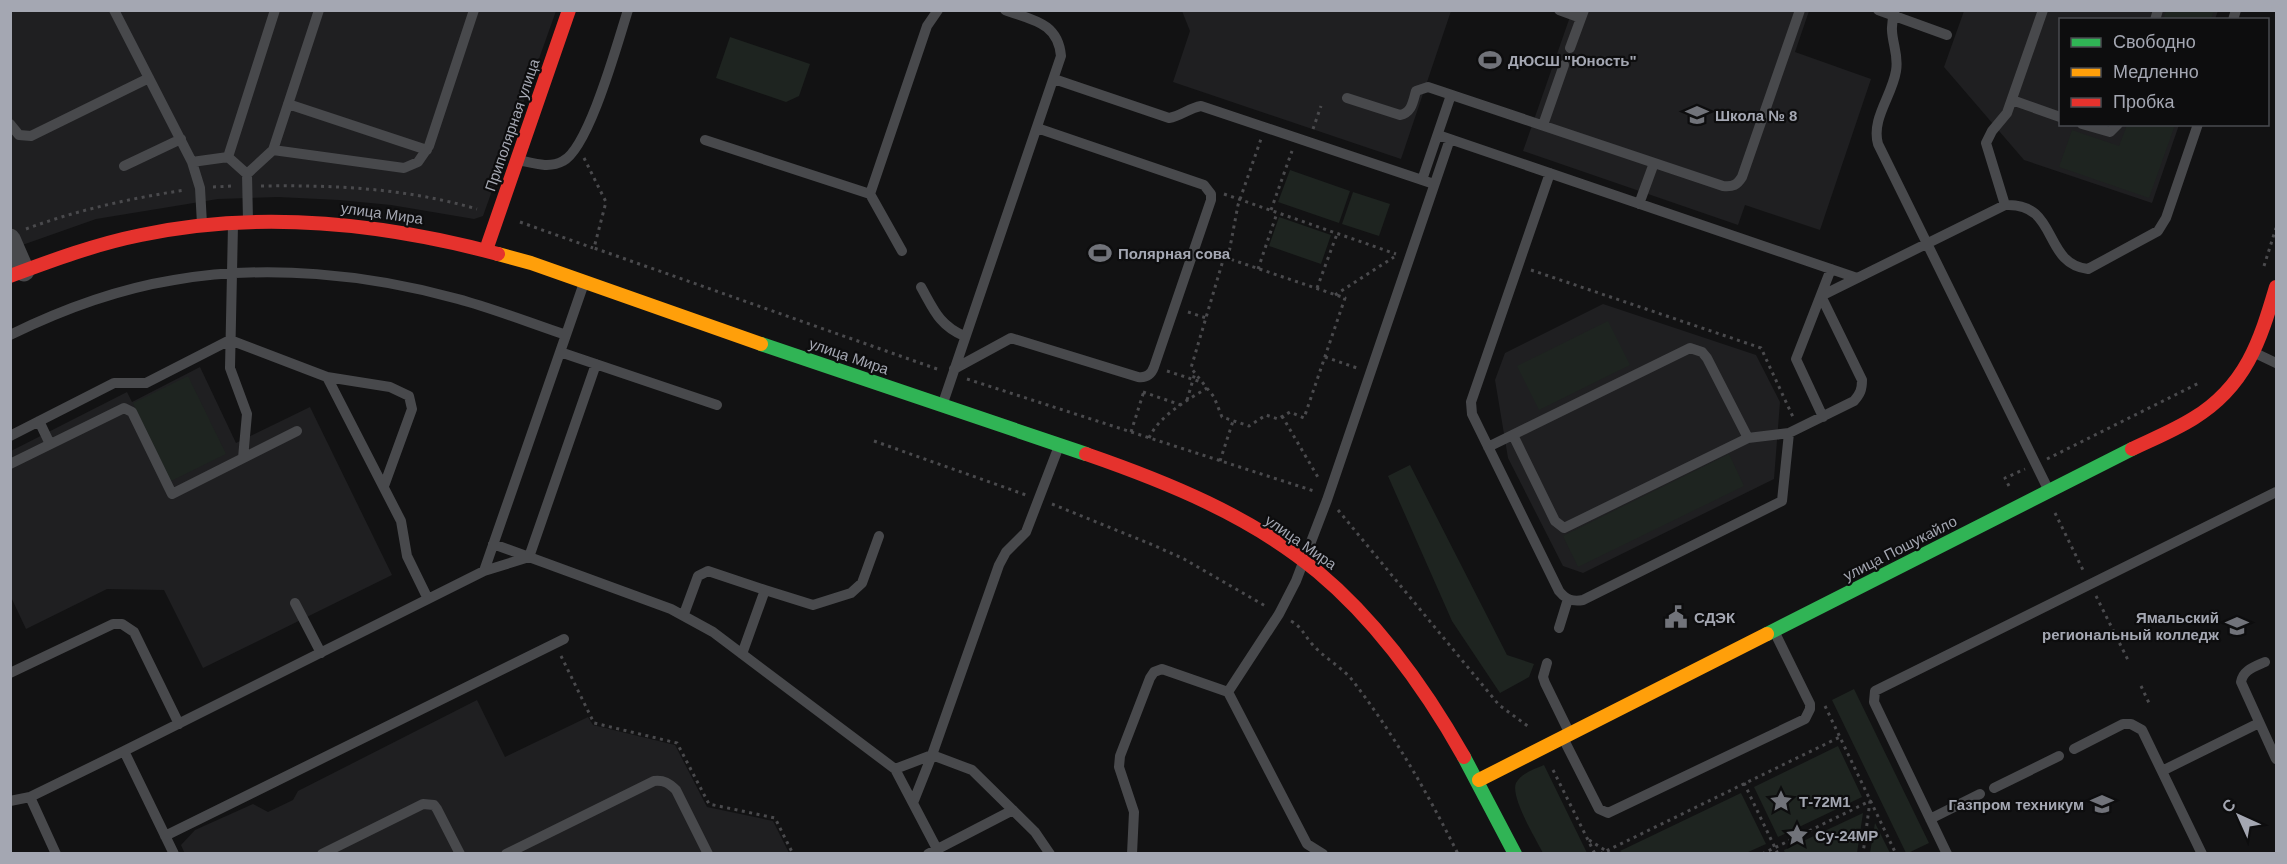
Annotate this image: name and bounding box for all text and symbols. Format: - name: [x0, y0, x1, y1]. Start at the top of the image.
- legend: [2059, 18, 2269, 126]
- text: Свободно: [2113, 32, 2196, 52]
- sports icon: ДЮСШ "Юность": [1477, 47, 1503, 73]
- place label: ДЮСШ "Юность": [1508, 52, 1637, 69]
- street label: Приполярная улица: [481, 56, 543, 193]
- text: Медленно: [2113, 62, 2199, 82]
- text: Пробка: [2113, 92, 2176, 112]
- school or university icon: Школа № 8: [1684, 102, 1710, 128]
- place label: Школа № 8: [1715, 107, 1797, 124]
- street label: улица Мира: [340, 199, 425, 227]
- sports icon: Полярная сова: [1087, 240, 1113, 266]
- place label: Полярная сова: [1118, 245, 1231, 262]
- street label: улица Мира: [807, 334, 892, 378]
- street label: улица Мира: [1262, 511, 1340, 573]
- street label: улица Пошукайло: [1840, 512, 1960, 584]
- public building icon: СДЭК: [1663, 604, 1689, 630]
- place label: СДЭК: [1694, 609, 1736, 626]
- place label: Ямальский региональный колледж: [2042, 609, 2219, 643]
- school or university icon: Ямальский региональный колледж: [2224, 613, 2250, 639]
- north arrow: [2209, 786, 2269, 846]
- place icon: Т-72М1: [1768, 788, 1794, 814]
- school or university icon: Газпром техникум: [2089, 791, 2115, 817]
- place label: Т-72М1: [1799, 793, 1851, 810]
- text: С: [2219, 795, 2239, 816]
- place label: Газпром техникум: [1948, 796, 2084, 813]
- place icon: Су-24МР: [1784, 822, 1810, 848]
- place label: Су-24МР: [1815, 827, 1878, 844]

